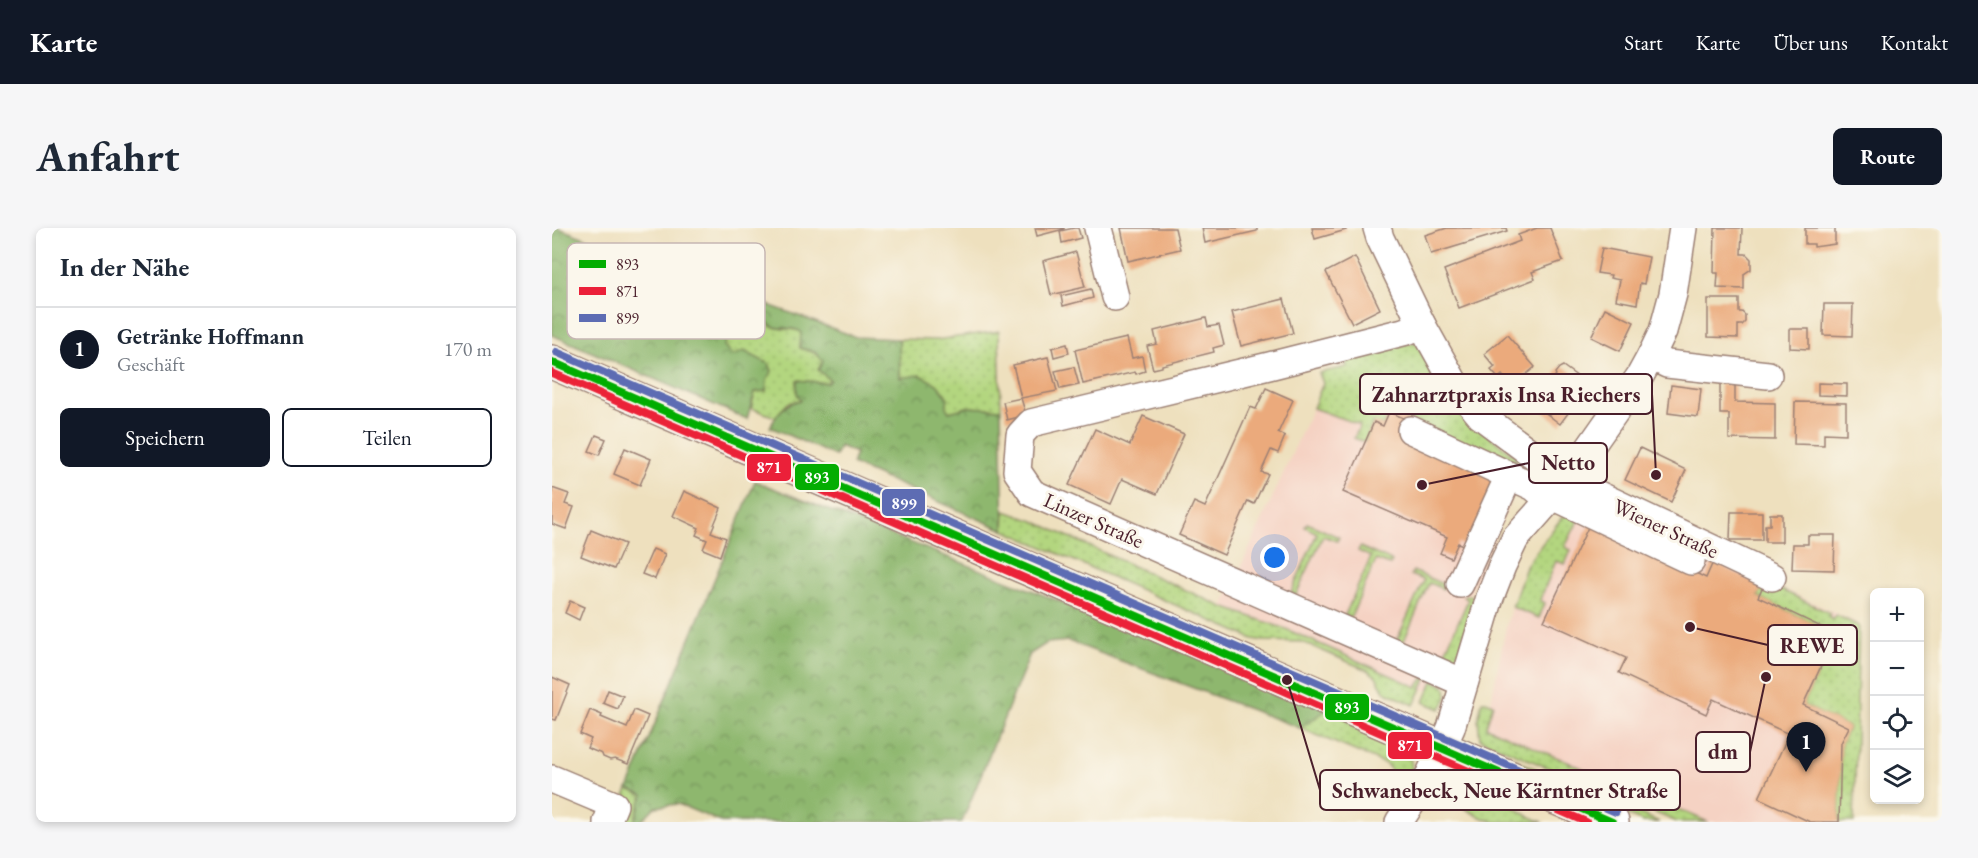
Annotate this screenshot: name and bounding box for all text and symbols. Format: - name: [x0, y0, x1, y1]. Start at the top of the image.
- text: Karte: [30, 24, 97, 60]
- text: Start: [1624, 29, 1663, 56]
- text: Karte: [1696, 29, 1740, 56]
- text: Über uns: [1773, 29, 1848, 56]
- text: Kontakt: [1881, 29, 1948, 56]
- button: Route: [1833, 128, 1942, 185]
- text: Anfahrt: [36, 129, 179, 184]
- legend: [567, 243, 765, 339]
- text: In der Nähe: [60, 250, 189, 284]
- text: 893: [616, 254, 639, 275]
- text: 871: [616, 281, 639, 302]
- text: 899: [616, 308, 639, 329]
- text: Getränke Hoffmann: [117, 322, 304, 351]
- text: 1: [74, 336, 85, 362]
- text: 170 m: [444, 336, 492, 362]
- text: Geschäft: [117, 351, 185, 377]
- callout: Zahnarztpraxis Insa Riechers: [1360, 374, 1652, 414]
- text: Zahnarztpraxis Insa Riechers: [1372, 380, 1640, 409]
- button: Speichern: [60, 408, 270, 467]
- button: Teilen: [282, 408, 492, 467]
- callout: Netto: [1529, 443, 1607, 483]
- text: Netto: [1541, 448, 1595, 477]
- line badge: 871: [746, 453, 792, 482]
- text: 871: [756, 457, 782, 478]
- line badge: 893: [794, 463, 840, 491]
- text: 893: [804, 467, 830, 488]
- street label: Linzer Straße: [1040, 486, 1148, 554]
- line badge: 899: [881, 488, 926, 517]
- street label: Wiener Straße: [1609, 492, 1723, 564]
- text: 899: [891, 493, 917, 514]
- your location: [1260, 543, 1289, 572]
- map controls: [1870, 588, 1924, 804]
- button: +: [1870, 588, 1924, 642]
- callout: REWE: [1768, 625, 1857, 665]
- text: REWE: [1780, 631, 1845, 660]
- button: −: [1870, 642, 1924, 696]
- line badge: 893: [1324, 693, 1370, 721]
- button: locate: [1870, 696, 1924, 750]
- text: 893: [1334, 697, 1360, 718]
- pin: 1: [1786, 722, 1826, 772]
- line badge: 871: [1387, 731, 1433, 760]
- callout: dm: [1696, 732, 1750, 772]
- text: 871: [1397, 735, 1423, 756]
- text: dm: [1708, 737, 1738, 766]
- button: layers: [1870, 750, 1924, 804]
- callout: Schwanebeck, Neue Kärntner Straße: [1320, 770, 1680, 810]
- text: Schwanebeck, Neue Kärntner Straße: [1332, 776, 1668, 805]

